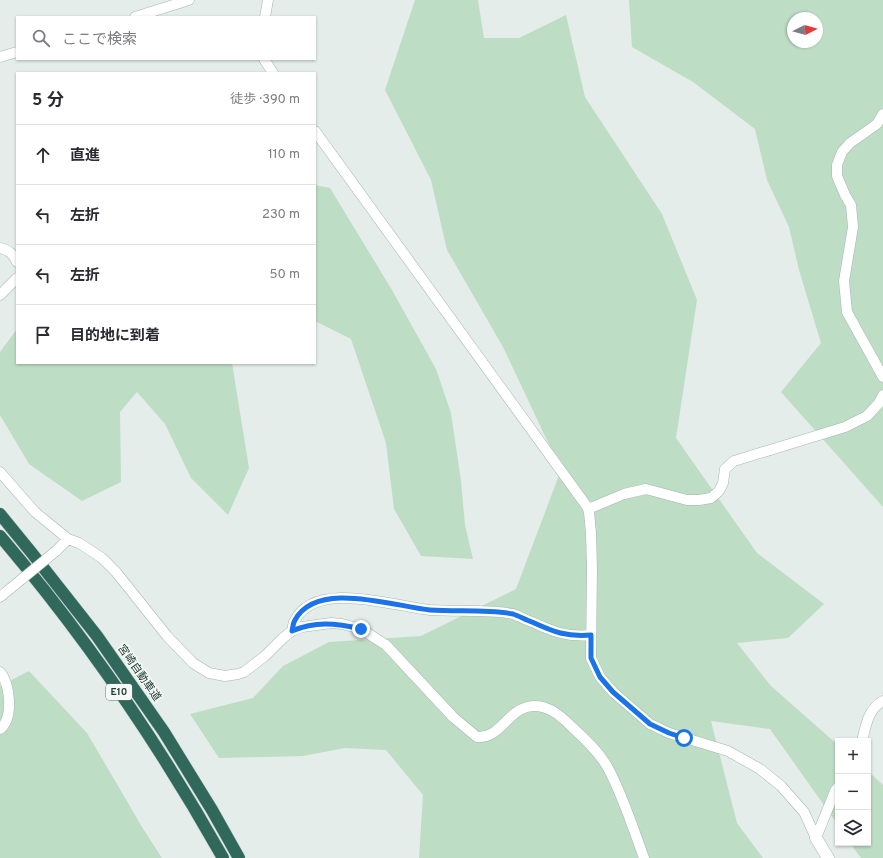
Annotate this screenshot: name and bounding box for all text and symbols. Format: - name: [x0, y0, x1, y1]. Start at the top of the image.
- north arrow: [787, 12, 823, 48]
- search box: [16, 16, 316, 60]
- icon: search: [30, 27, 52, 49]
- text: ここで検索: [62, 31, 137, 50]
- text: 5 分: [32, 90, 64, 112]
- text: 徒歩 · 390 m: [230, 92, 300, 108]
- icon: ahead: [32, 144, 54, 166]
- text: 直進: [70, 147, 100, 166]
- text: 110 m: [268, 147, 300, 163]
- icon: left: [32, 204, 54, 226]
- text: 左折: [70, 207, 100, 226]
- text: 230 m: [262, 207, 300, 223]
- icon: left: [32, 264, 54, 286]
- text: 左折: [70, 267, 100, 286]
- text: 50 m: [270, 267, 300, 283]
- icon: arrive: [32, 324, 54, 346]
- text: 目的地に到着: [70, 327, 160, 346]
- route end: [352, 620, 370, 638]
- street label: 宮崎自動車道: [114, 642, 164, 704]
- road number: E10: [106, 684, 132, 700]
- route start: [675, 729, 693, 747]
- map controls: [835, 738, 871, 846]
- button: +: [835, 738, 871, 774]
- button: −: [835, 774, 871, 810]
- button: layers: [835, 810, 871, 846]

